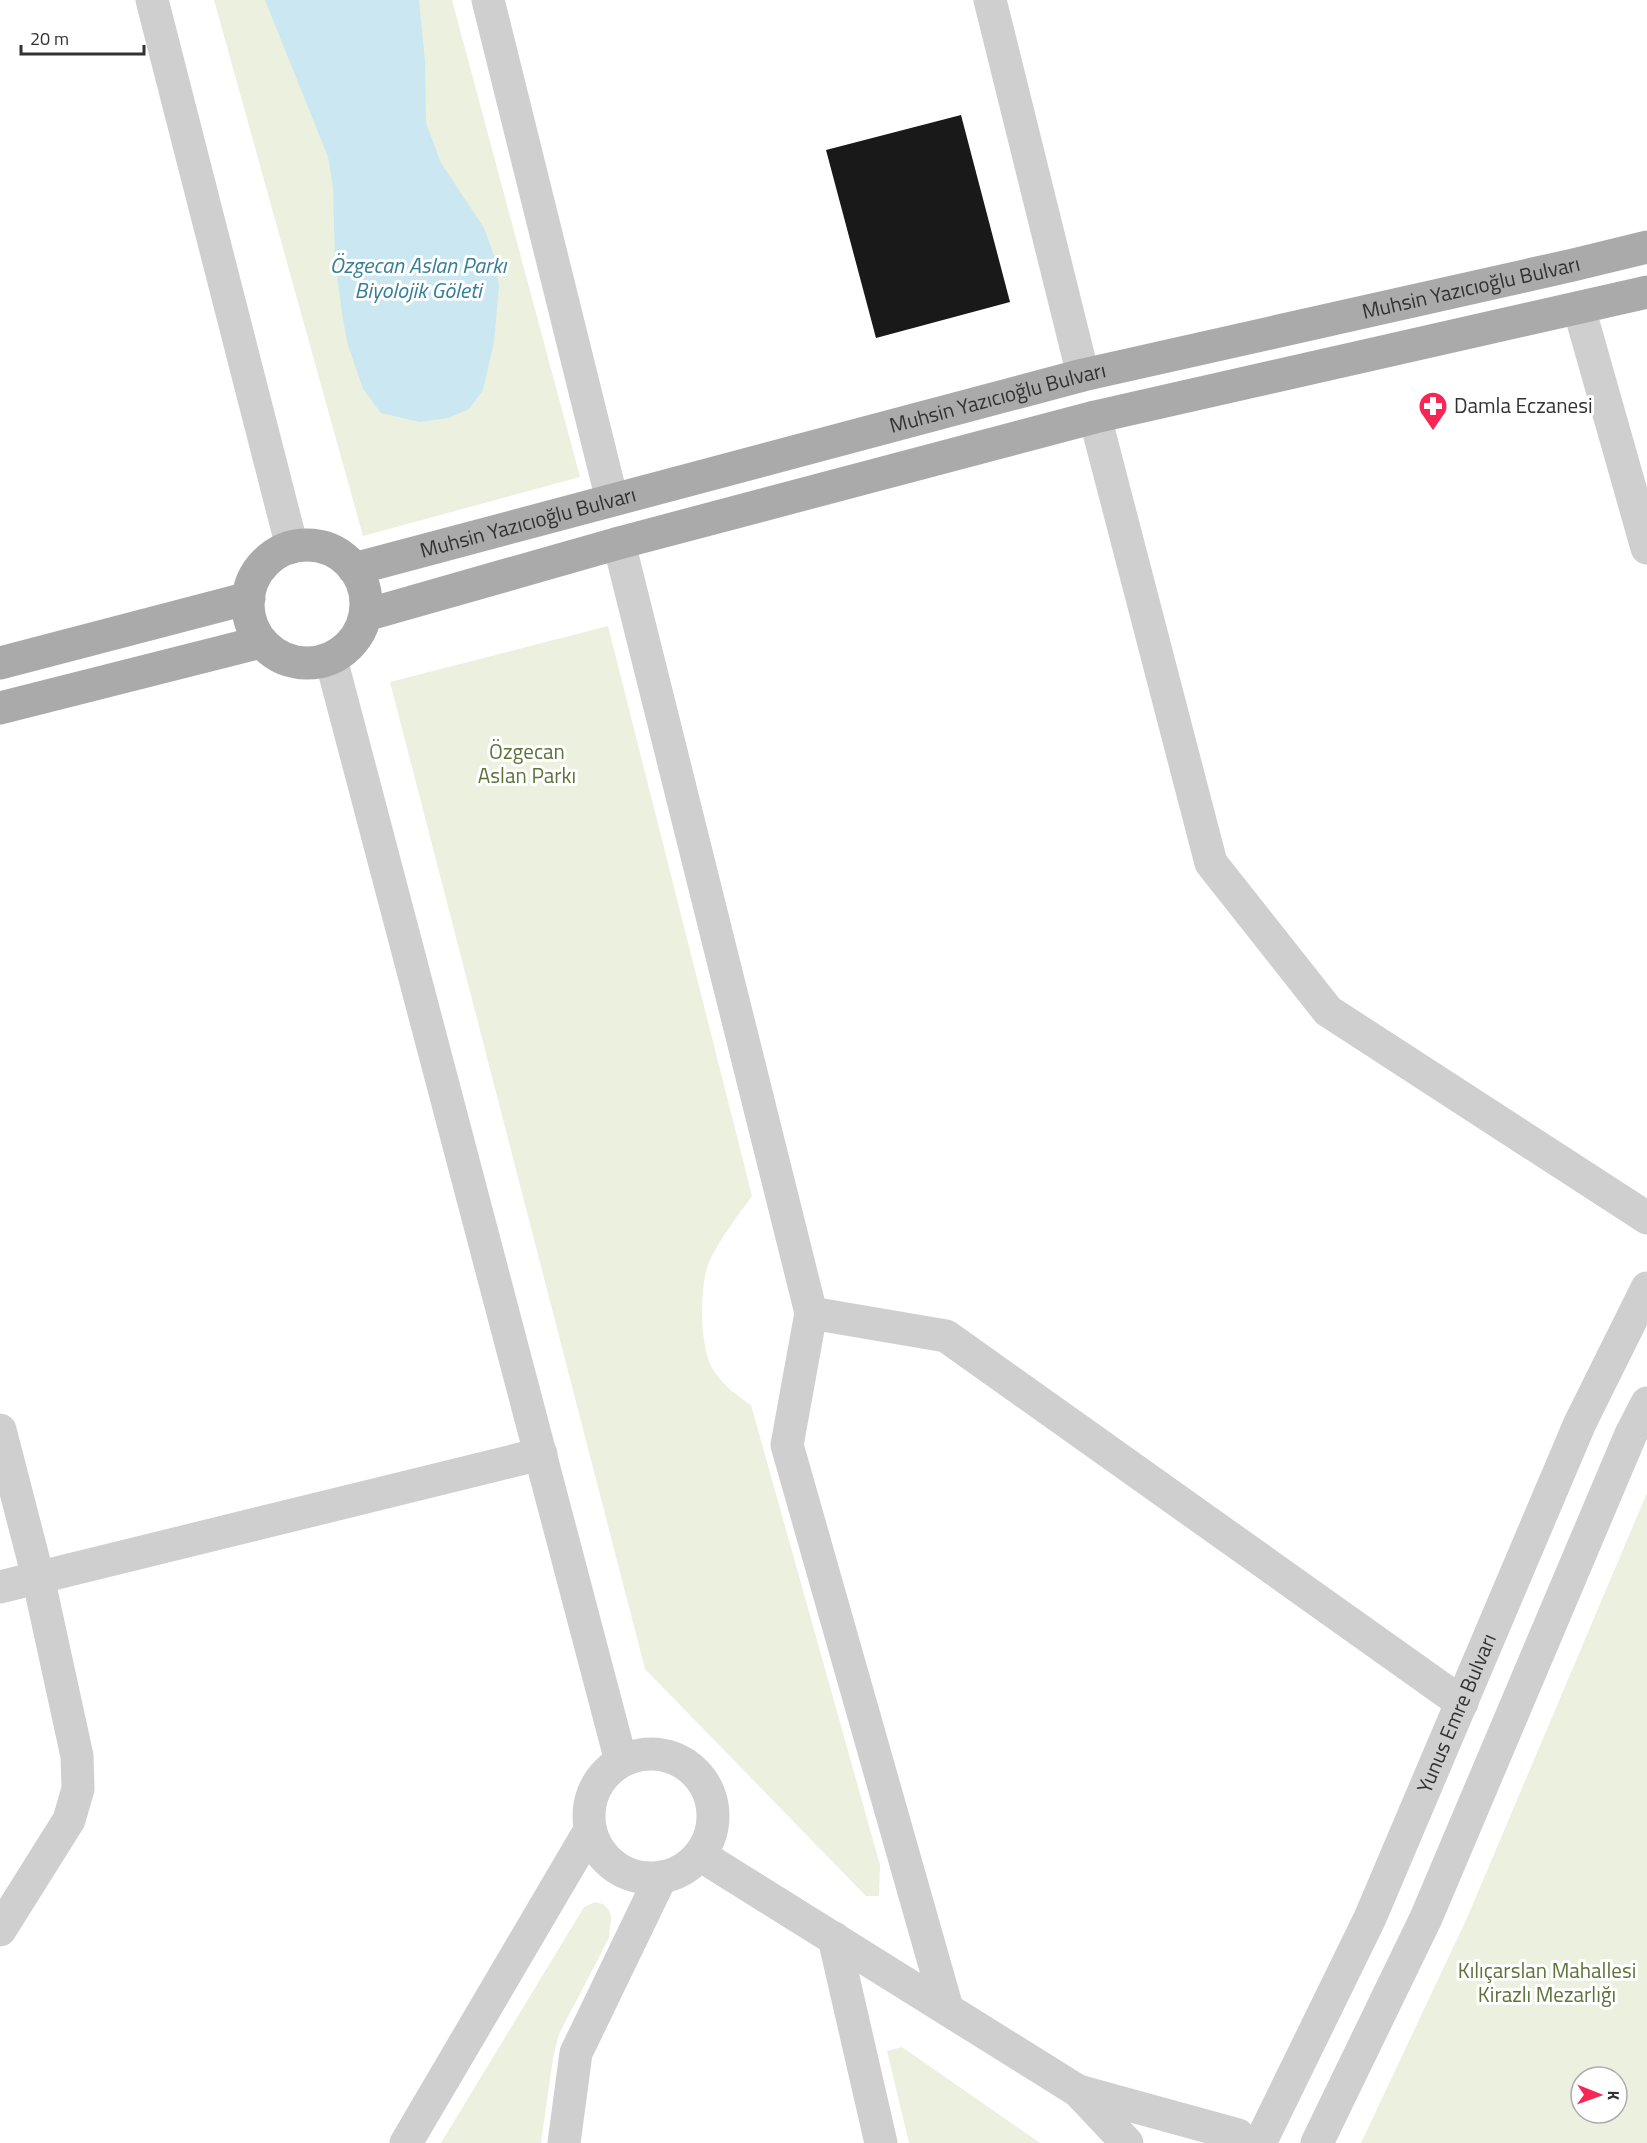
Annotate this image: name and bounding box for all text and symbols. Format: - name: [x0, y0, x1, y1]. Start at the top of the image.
- scale bar: [21, 18, 144, 56]
- text: 20 m: [30, 25, 69, 52]
- street label: Muhsin Yazıcıoğlu Bulvarı: [1359, 247, 1583, 327]
- water label: Özgecan Aslan Parkı Biyolojik Göleti: [330, 248, 508, 307]
- street label: Muhsin Yazıcıoğlu Bulvarı: [886, 353, 1109, 441]
- place label: Damla Eczanesi: [1454, 389, 1593, 421]
- pharmacy icon: Damla Eczanesi: [1417, 390, 1449, 432]
- street label: Muhsin Yazıcıoğlu Bulvarı: [416, 478, 639, 566]
- park label: Özgecan Aslan Parkı: [478, 735, 576, 791]
- street label: Yunus Emre Bulvarı: [1408, 1628, 1504, 1798]
- park label: Kılıçarslan Mahallesi Kirazlı Mezarlığı: [1458, 1954, 1636, 2010]
- north arrow: [1569, 2065, 1629, 2125]
- text: K: [1602, 2090, 1626, 2101]

